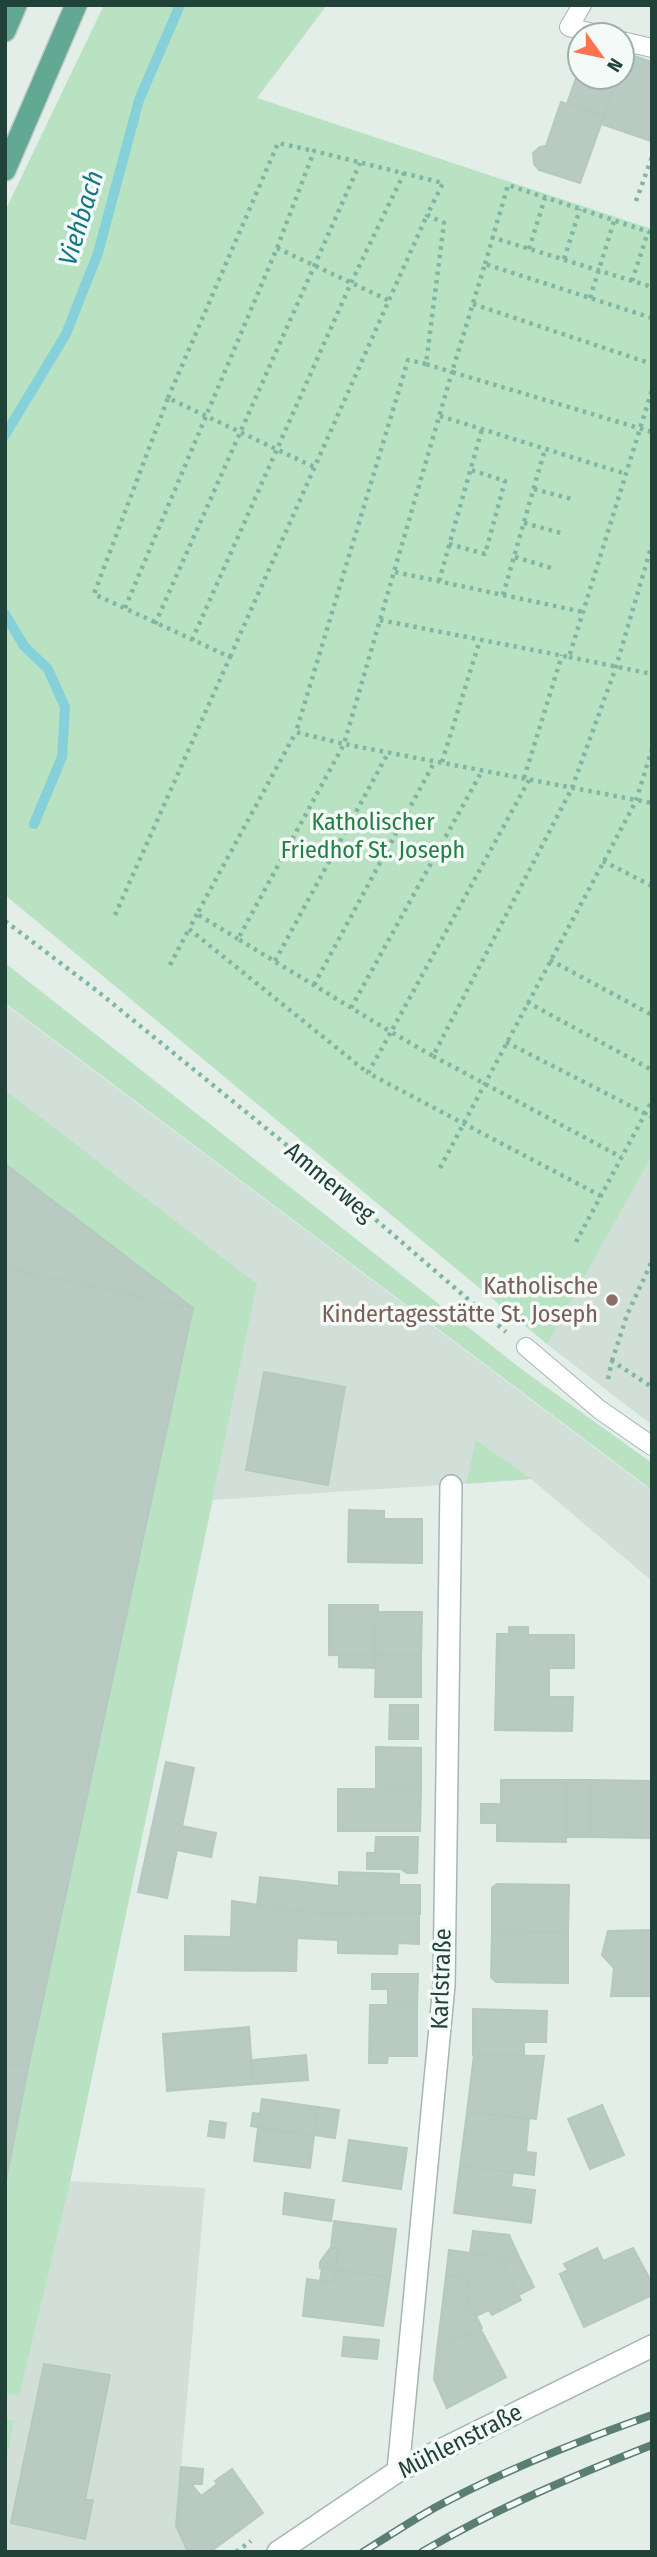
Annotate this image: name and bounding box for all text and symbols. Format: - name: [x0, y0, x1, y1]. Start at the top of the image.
- north arrow: [566, 21, 636, 91]
- text: N: [602, 54, 628, 76]
- water label: Viehbach: [52, 167, 110, 269]
- park label: Katholischer Friedhof St. Joseph: [281, 808, 465, 864]
- street label: Ammerweg: [279, 1136, 381, 1228]
- place label: Katholische Kindertagesstätte St. Joseph: [322, 1272, 598, 1328]
- marker: Katholische Kindertagesstätte St. Joseph: [604, 1292, 620, 1308]
- street label: Karlstraße: [425, 1928, 457, 2030]
- street label: Mühlenstraße: [393, 2398, 527, 2484]

